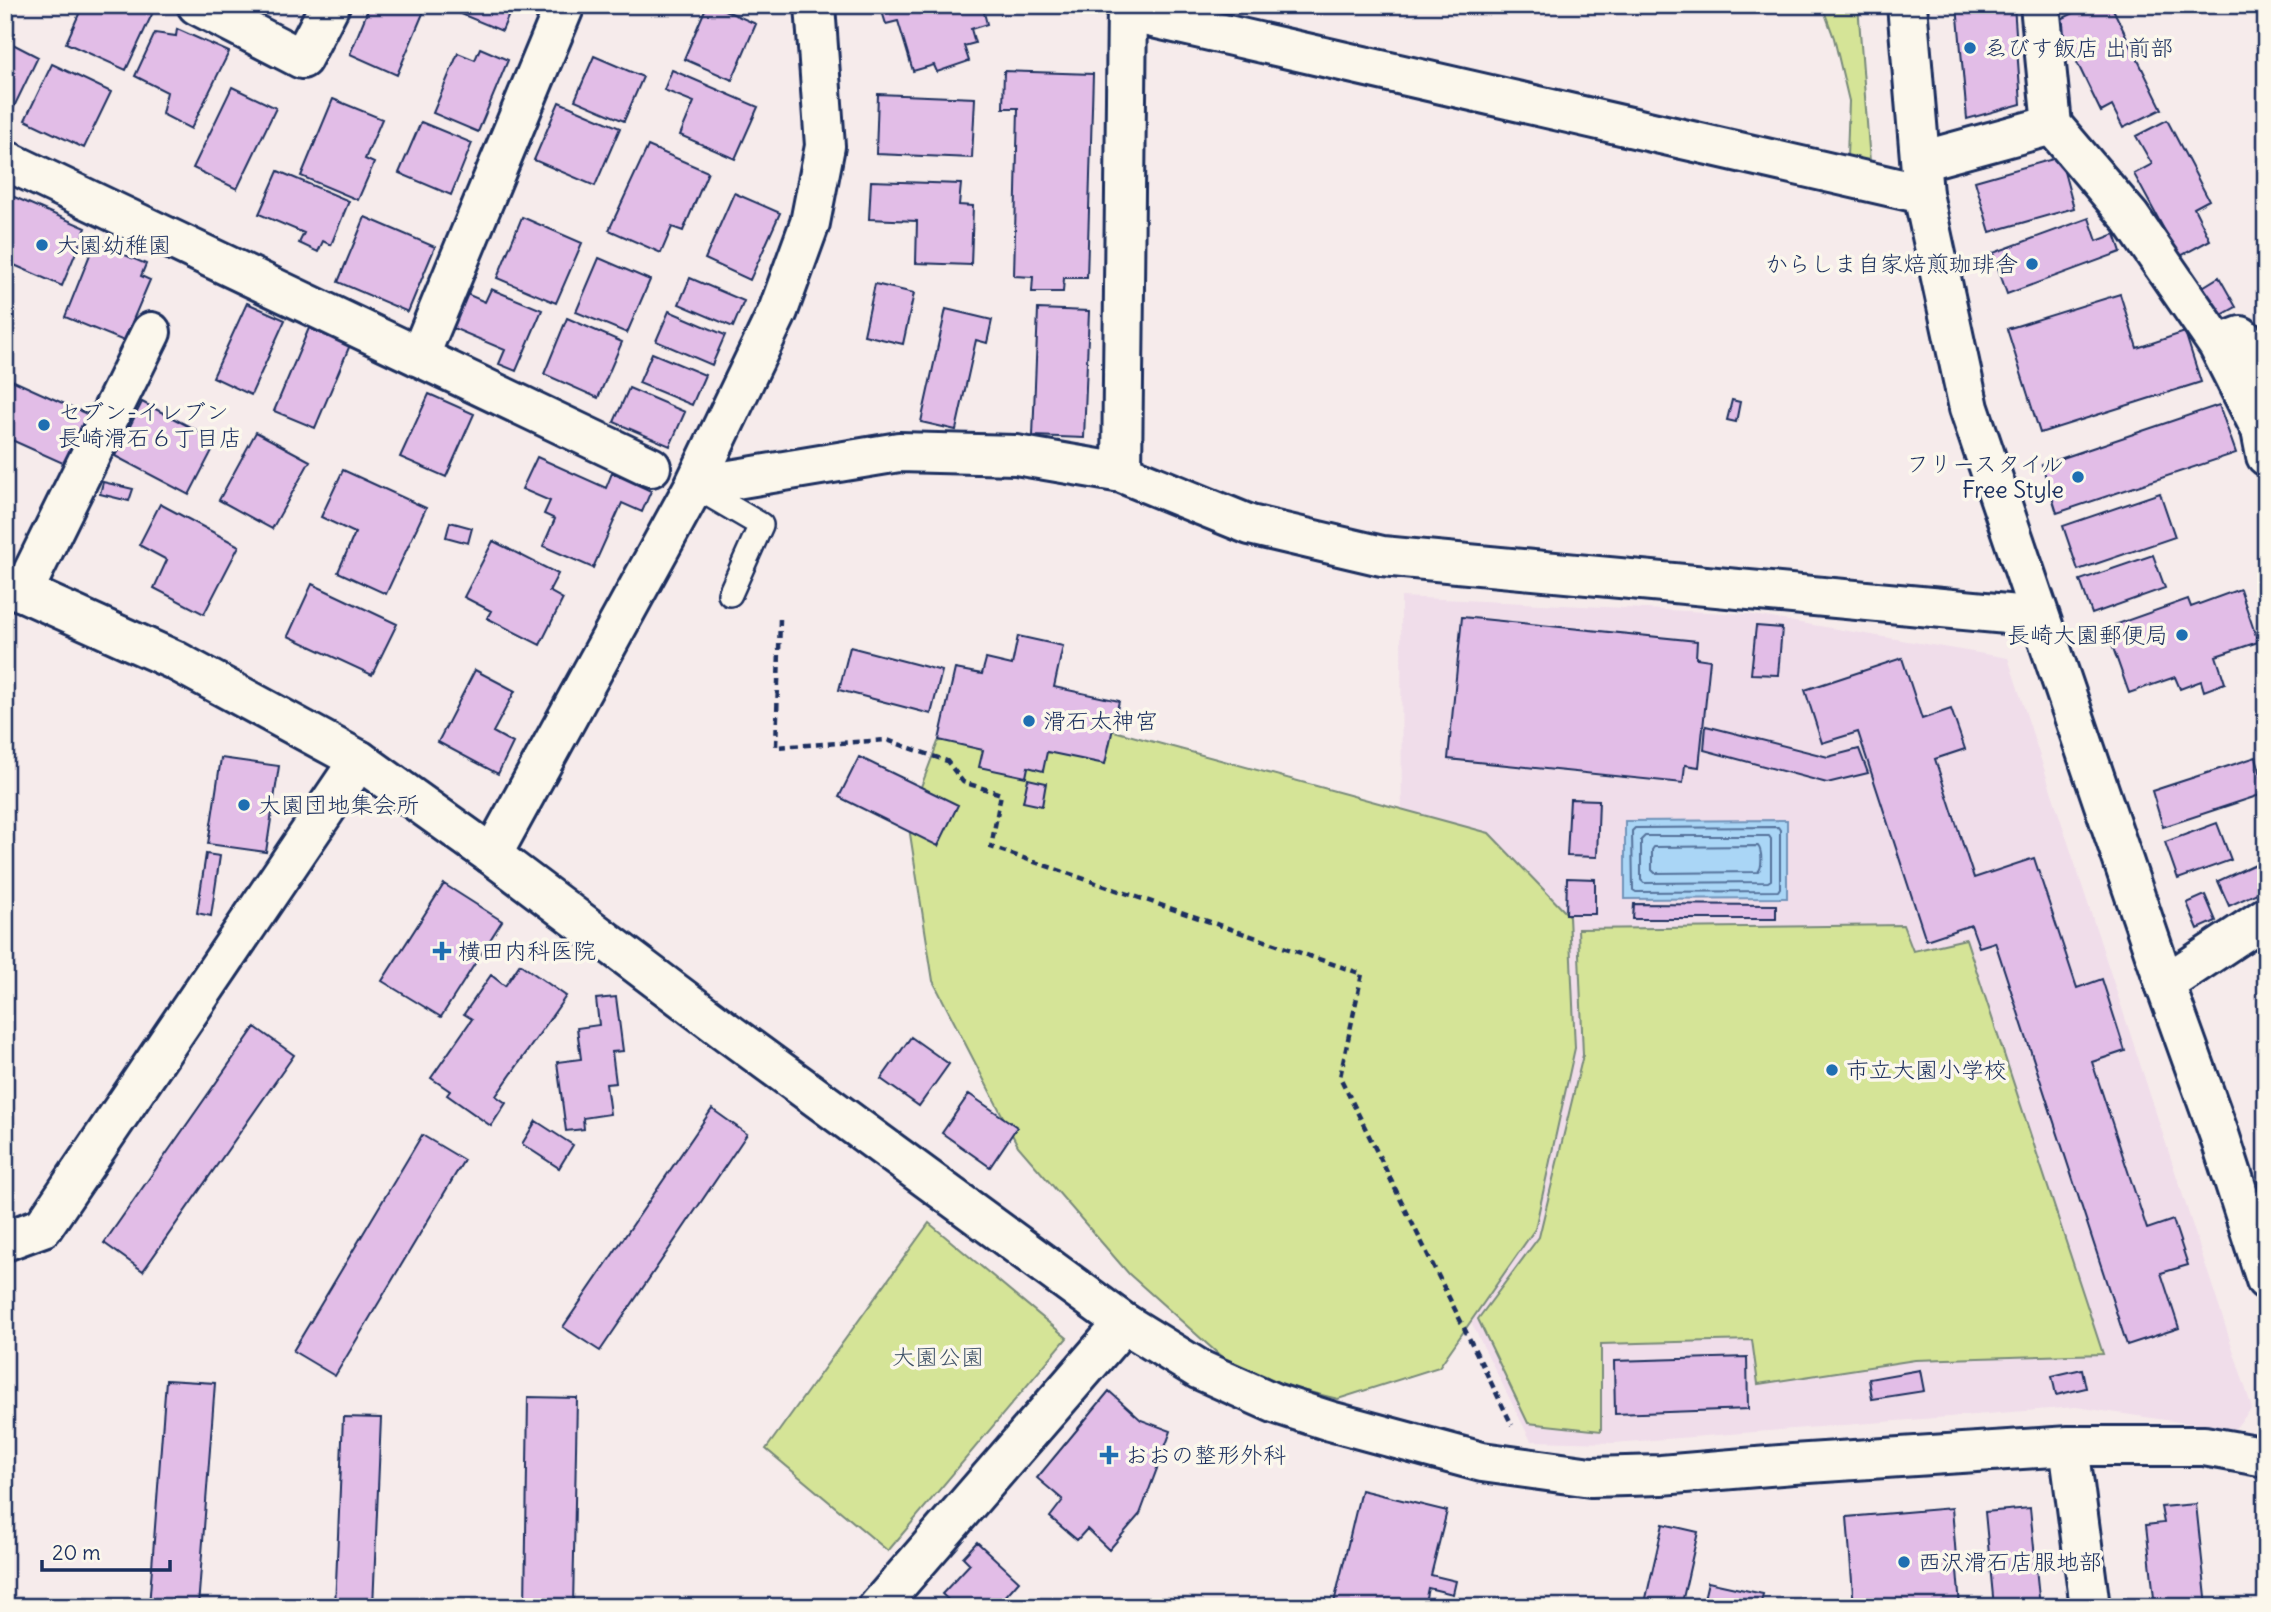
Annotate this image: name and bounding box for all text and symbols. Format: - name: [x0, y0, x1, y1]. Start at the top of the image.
- place label: ゑびす飯店 出前部: [1984, 33, 2173, 62]
- marker: ゑびす飯店 出前部: [1962, 40, 1978, 56]
- place label: 大園幼稚園: [56, 230, 171, 259]
- marker: 大園幼稚園: [34, 237, 50, 253]
- place label: からしま自家焙煎珈琲舎: [1765, 249, 2018, 278]
- marker: からしま自家焙煎珈琲舎: [2024, 256, 2040, 272]
- place label: セブン-イレブン 長崎滑石６丁目店: [58, 397, 242, 452]
- marker: セブン-イレブン 長崎滑石６丁目店: [36, 417, 52, 433]
- place label: フリースタイル Free Style: [1906, 449, 2064, 504]
- marker: フリースタイル Free Style: [2070, 469, 2086, 485]
- place label: 長崎大園郵便局: [2007, 620, 2168, 649]
- marker: 長崎大園郵便局: [2174, 627, 2190, 643]
- place label: 滑石太神宮: [1043, 706, 1158, 735]
- marker: 滑石太神宮: [1021, 713, 1037, 729]
- place label: 大園団地集会所: [258, 790, 419, 819]
- marker: 大園団地集会所: [236, 797, 252, 813]
- place label: 横田内科医院: [458, 936, 596, 965]
- marker: 横田内科医院: [432, 941, 452, 961]
- place label: 市立大園小学校: [1846, 1055, 2007, 1084]
- marker: 市立大園小学校: [1824, 1062, 1840, 1078]
- park label: 大園公園: [892, 1342, 984, 1371]
- place label: おおの整形外科: [1125, 1440, 1286, 1469]
- marker: おおの整形外科: [1099, 1445, 1119, 1465]
- scale bar: [42, 1528, 170, 1572]
- text: 20 m: [52, 1539, 101, 1566]
- place label: 西沢滑石店服地部: [1918, 1547, 2102, 1576]
- marker: 西沢滑石店服地部: [1896, 1554, 1912, 1570]

